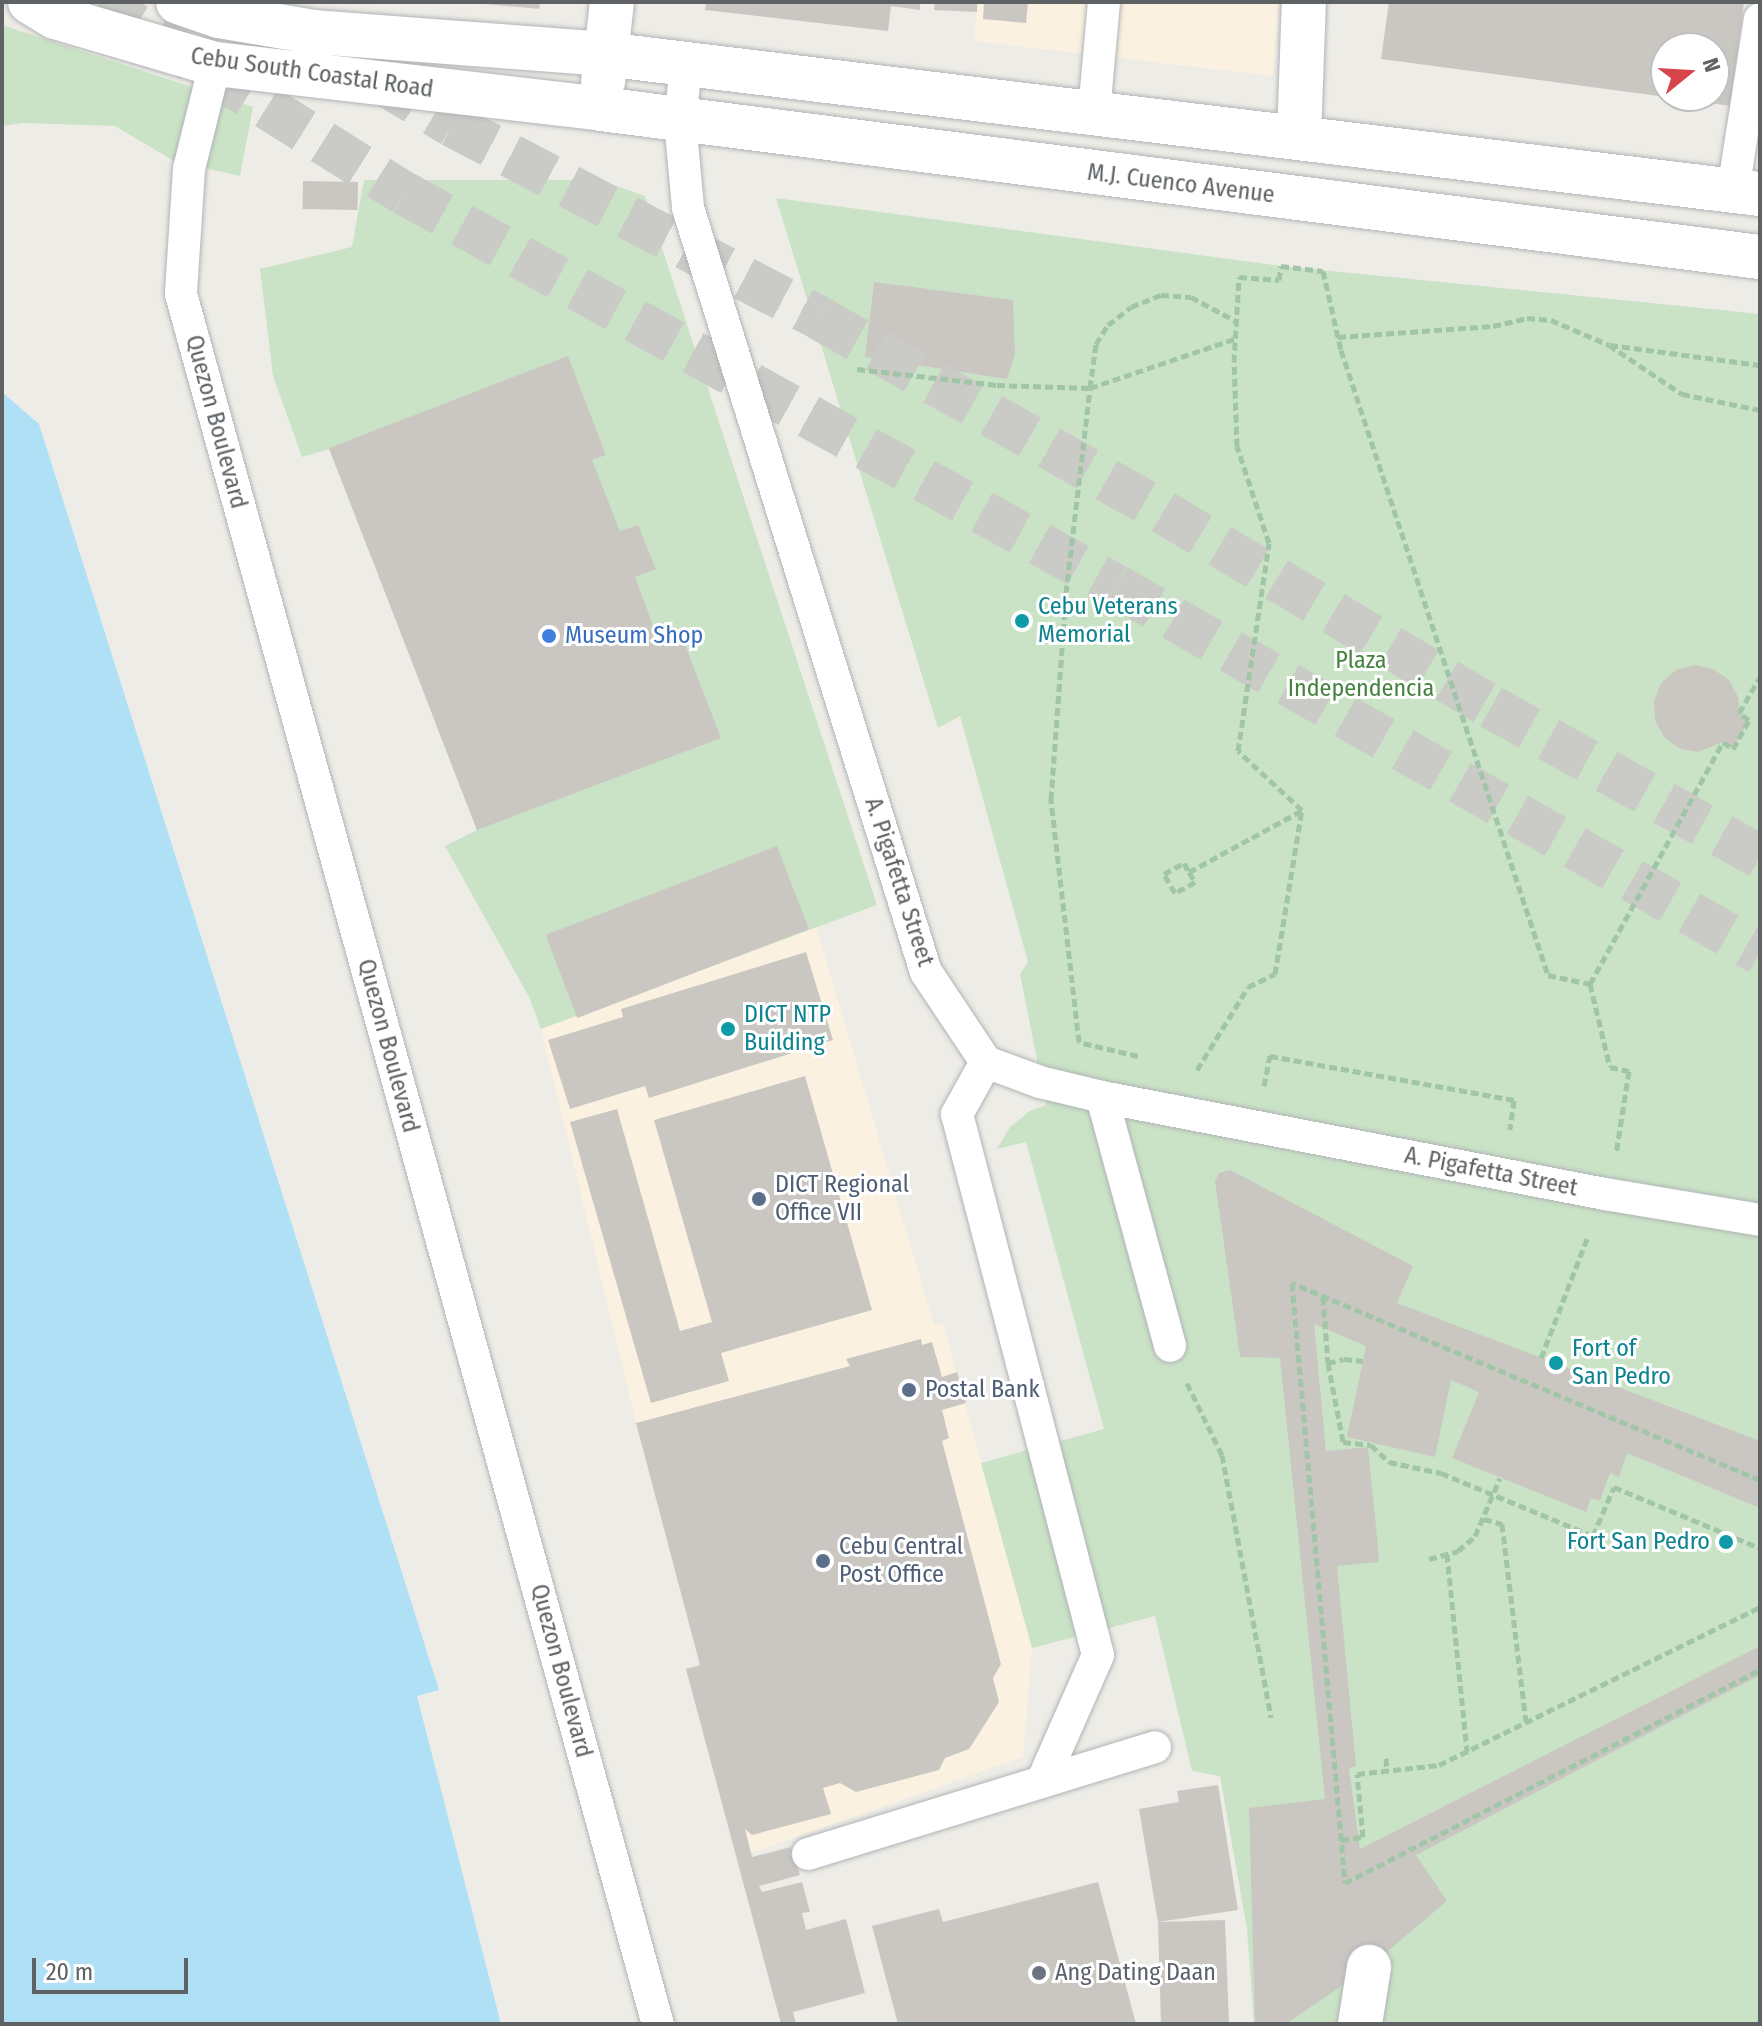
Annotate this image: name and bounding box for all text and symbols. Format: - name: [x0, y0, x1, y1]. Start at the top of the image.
- north arrow: [1650, 32, 1730, 112]
- street label: Cebu South Coastal Road: [189, 42, 435, 104]
- text: N: [1697, 55, 1726, 75]
- street label: M.J. Cuenco Avenue: [1086, 158, 1276, 210]
- street label: Quezon Boulevard: [179, 332, 253, 512]
- place label: Cebu Veterans Memorial: [1038, 593, 1178, 649]
- marker: Cebu Veterans Memorial: [1013, 612, 1031, 630]
- place label: Museum Shop: [565, 622, 703, 650]
- marker: Museum Shop: [540, 627, 558, 645]
- park label: Plaza Independencia: [1288, 647, 1434, 703]
- street label: A. Pigafetta Street: [858, 794, 940, 970]
- street label: Quezon Boulevard: [351, 956, 425, 1136]
- place label: DICT NTP Building: [744, 1001, 831, 1057]
- marker: DICT NTP Building: [719, 1020, 737, 1038]
- street label: A. Pigafetta Street: [1402, 1141, 1580, 1203]
- place label: DICT Regional Office VII: [775, 1171, 909, 1227]
- marker: DICT Regional Office VII: [750, 1190, 768, 1208]
- place label: Fort of San Pedro: [1572, 1335, 1671, 1391]
- marker: Fort of San Pedro: [1547, 1354, 1565, 1372]
- place label: Postal Bank: [925, 1376, 1040, 1404]
- marker: Postal Bank: [900, 1381, 918, 1399]
- place label: Fort San Pedro: [1567, 1528, 1710, 1556]
- place label: Cebu Central Post Office: [839, 1533, 963, 1589]
- marker: Fort San Pedro: [1717, 1533, 1735, 1551]
- marker: Cebu Central Post Office: [814, 1552, 832, 1570]
- street label: Quezon Boulevard: [524, 1581, 598, 1761]
- scale bar: [36, 1942, 192, 1992]
- text: 20 m: [46, 1958, 93, 1986]
- place label: Ang Dating Daan: [1055, 1959, 1216, 1987]
- marker: Ang Dating Daan: [1030, 1964, 1048, 1982]

